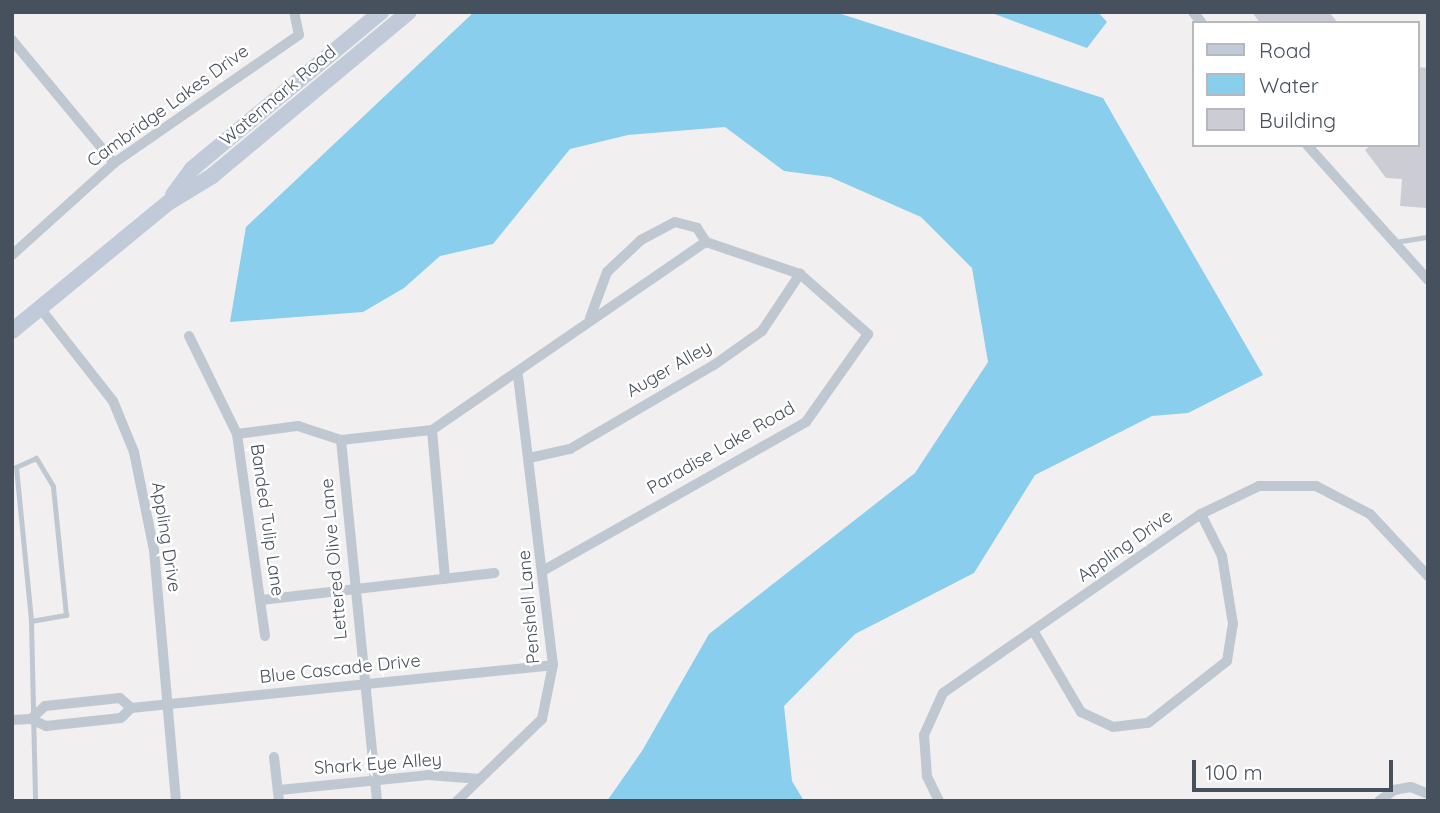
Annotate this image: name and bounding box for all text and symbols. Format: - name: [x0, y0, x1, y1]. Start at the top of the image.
- legend: [1192, 21, 1419, 147]
- text: Road: [1259, 37, 1311, 63]
- street label: Cambridge Lakes Drive: [83, 40, 253, 172]
- street label: Watermark Road: [216, 41, 340, 151]
- text: Water: [1259, 72, 1319, 98]
- text: Building: [1259, 107, 1336, 133]
- street label: Auger Alley: [623, 336, 715, 402]
- street label: Paradise Lake Road: [643, 397, 799, 499]
- street label: Banded Tulip Lane: [246, 442, 288, 598]
- street label: Lettered Olive Lane: [316, 477, 352, 641]
- street label: Appling Drive: [147, 480, 185, 594]
- street label: Appling Drive: [1073, 505, 1177, 587]
- street label: Penshell Lane: [513, 549, 545, 665]
- street label: Blue Cascade Drive: [258, 650, 422, 688]
- scale bar: [1195, 746, 1396, 790]
- street label: Shark Eye Alley: [313, 749, 443, 779]
- text: 100 m: [1205, 759, 1263, 785]

